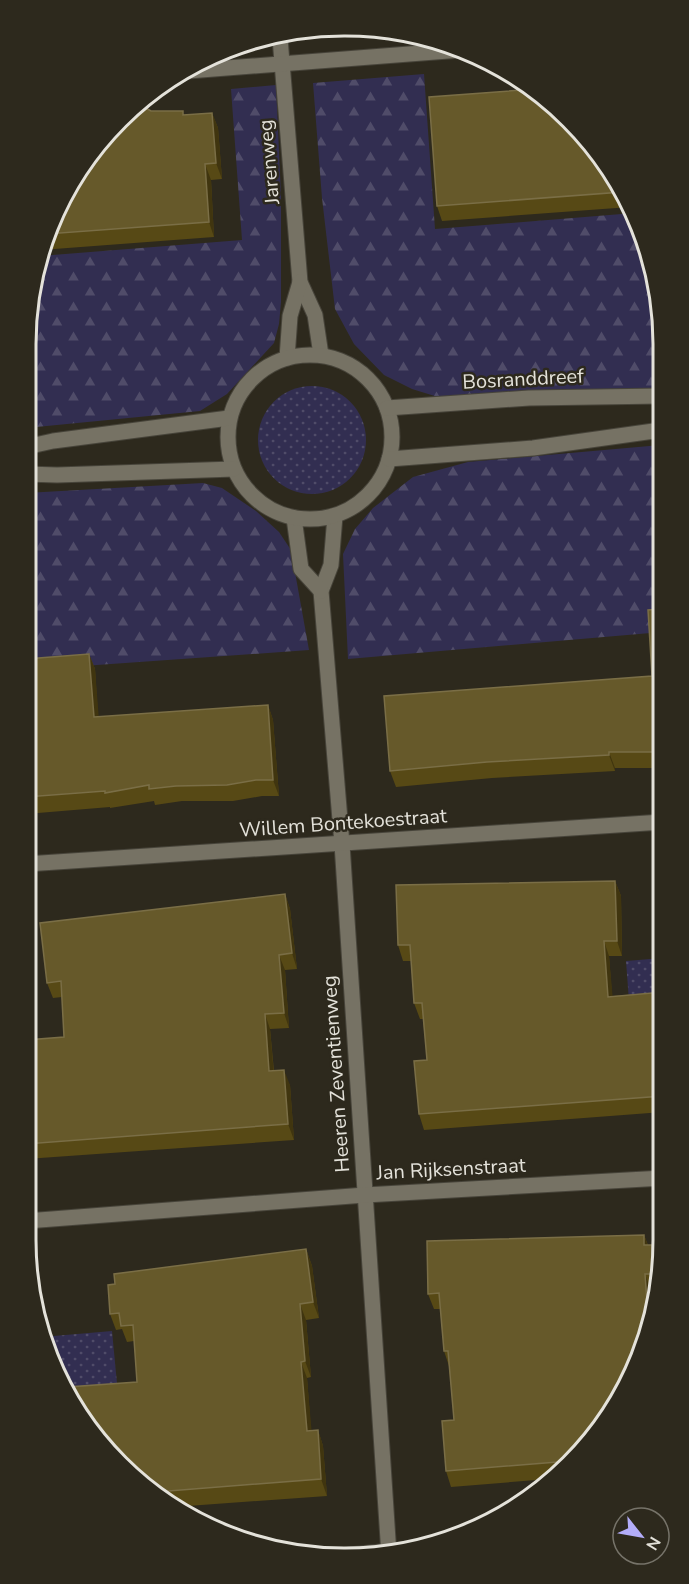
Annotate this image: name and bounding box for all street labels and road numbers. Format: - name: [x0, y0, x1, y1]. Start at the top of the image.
- street label: Jarenweg: [252, 118, 286, 207]
- street label: Bosranddreef: [462, 362, 585, 396]
- street label: Willem Bontekoestraat: [238, 802, 449, 844]
- street label: Heeren Zeventienweg: [316, 975, 356, 1173]
- street label: Jan Rijksenstraat: [375, 1152, 527, 1186]

